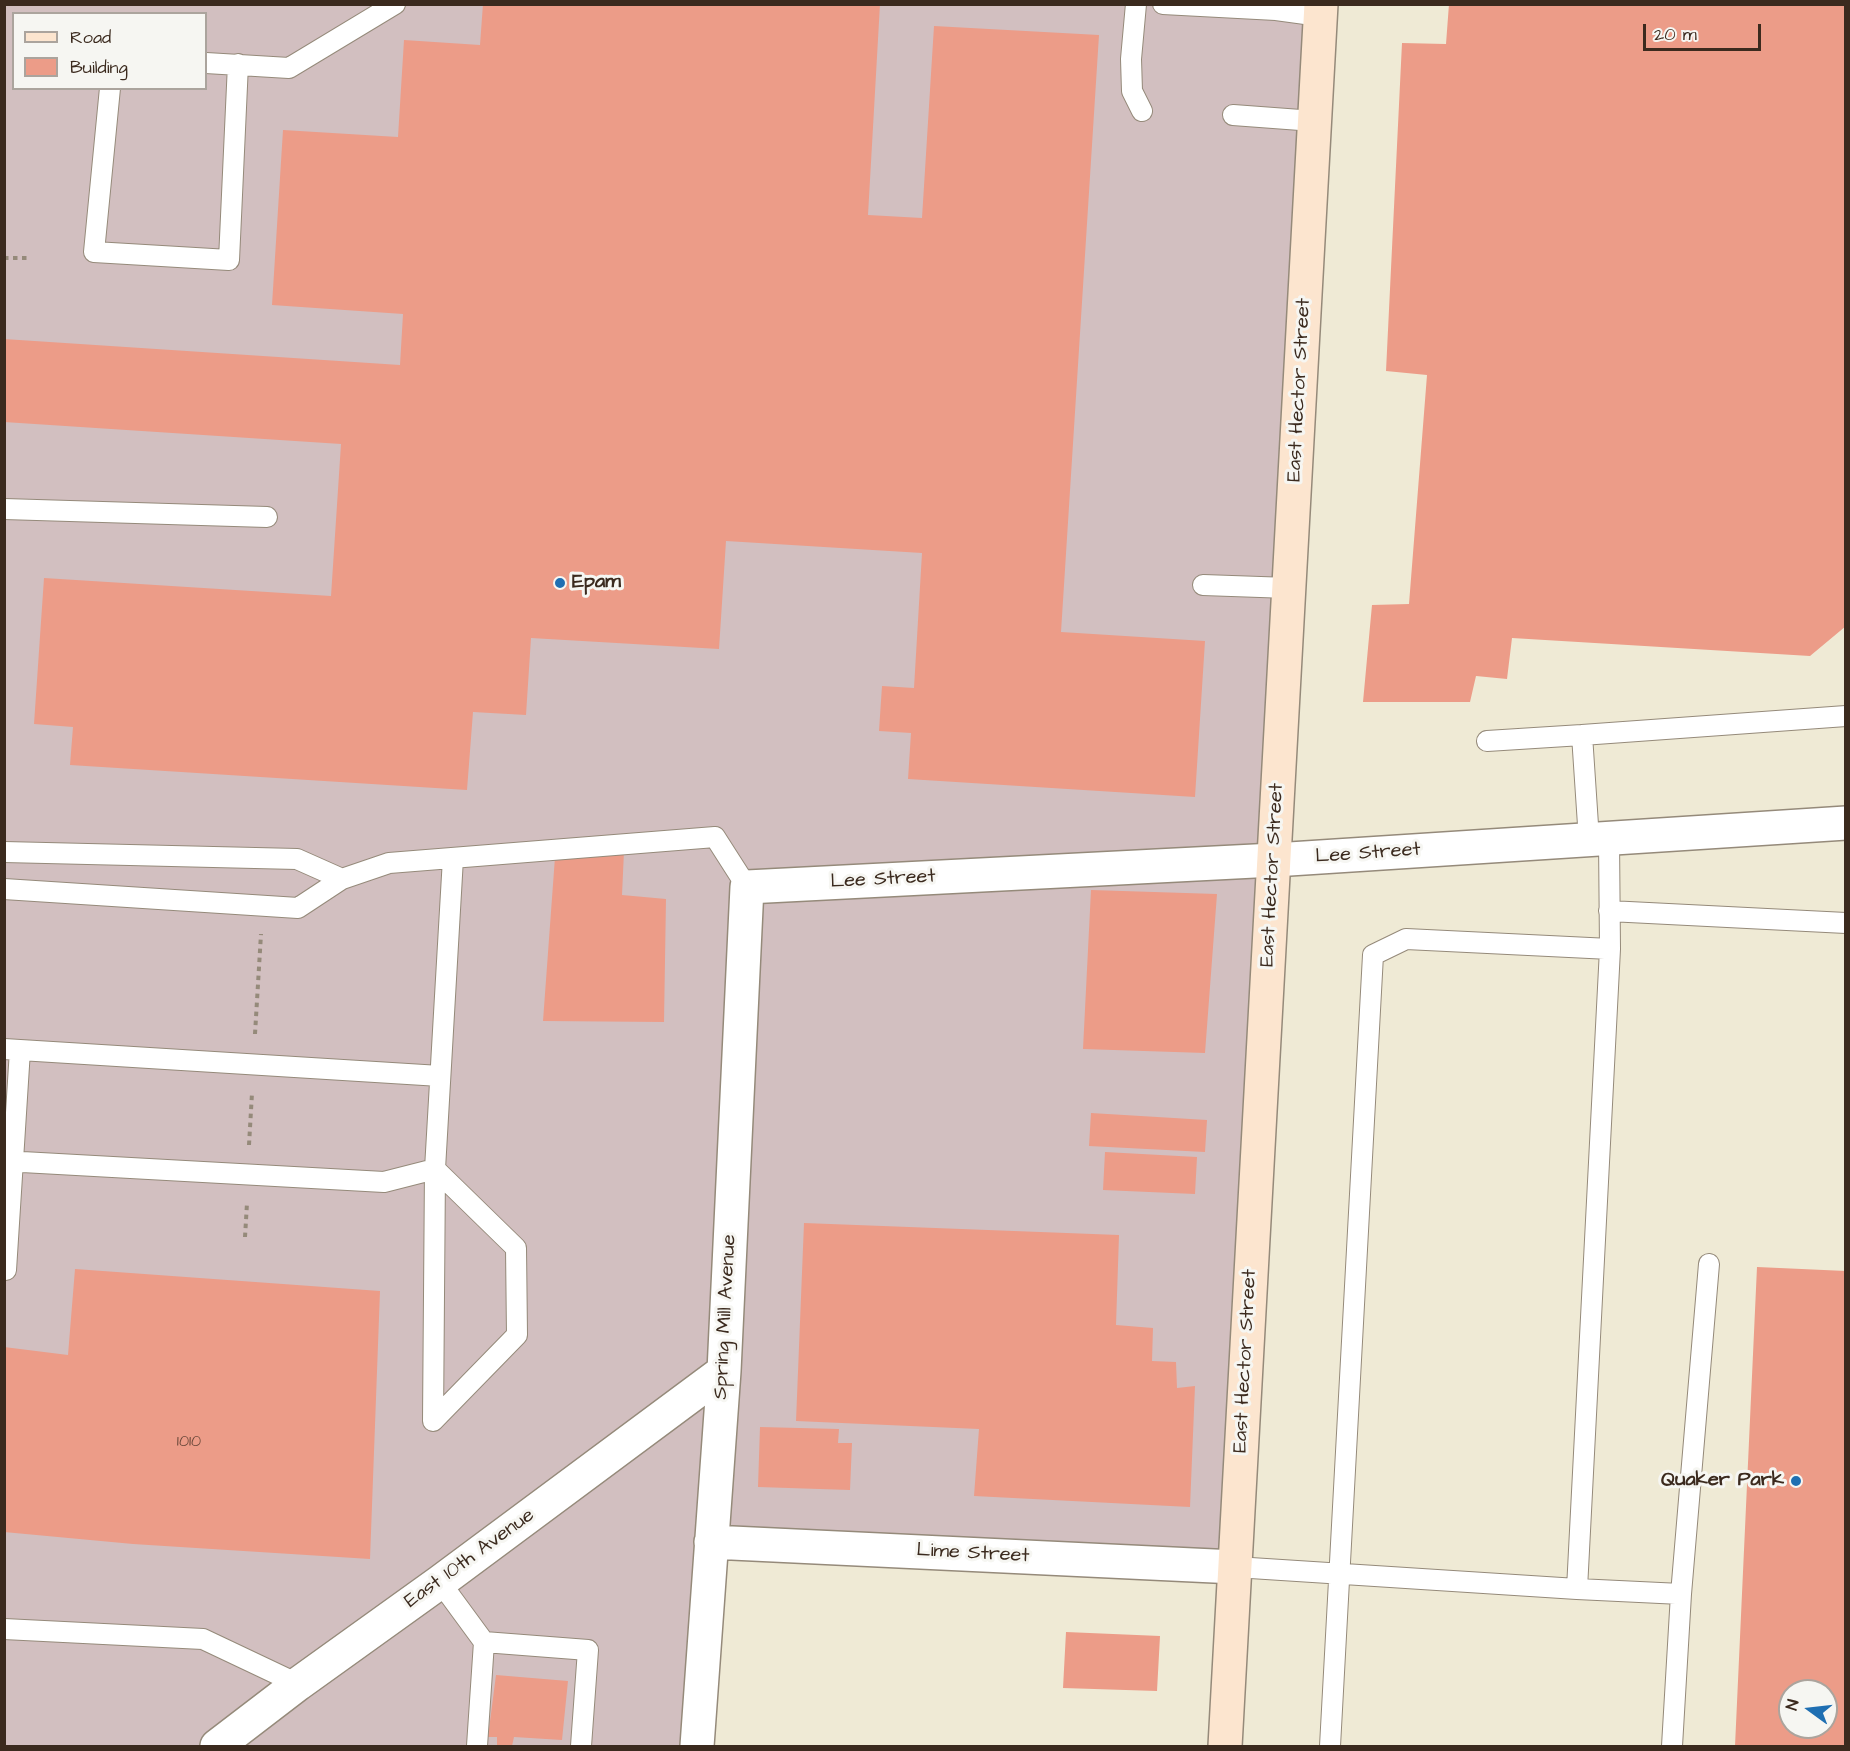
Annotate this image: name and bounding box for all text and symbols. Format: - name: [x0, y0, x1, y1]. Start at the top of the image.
- legend: [12, 12, 207, 90]
- scale bar: [1646, 12, 1764, 50]
- text: 20 m: [1654, 22, 1697, 47]
- text: Road: [70, 25, 111, 50]
- text: Building: [70, 55, 128, 80]
- street label: East Hector Street: [1283, 298, 1317, 482]
- place label: Epam: [572, 571, 621, 595]
- marker: Epam: [553, 576, 567, 590]
- street label: East Hector Street: [1256, 783, 1290, 967]
- street label: Lee Street: [1315, 838, 1421, 870]
- street label: Lee Street: [830, 865, 936, 895]
- street label: Spring Mill Avenue: [710, 1234, 742, 1400]
- street label: East Hector Street: [1229, 1269, 1263, 1453]
- house number: 1010: [177, 1433, 201, 1453]
- place label: Quaker Park: [1661, 1469, 1784, 1493]
- marker: Quaker Park: [1789, 1474, 1803, 1488]
- street label: East 10th Avenue: [401, 1504, 539, 1614]
- street label: Lime Street: [916, 1539, 1030, 1569]
- north arrow: [1778, 1679, 1838, 1739]
- text: N: [1781, 1697, 1804, 1713]

